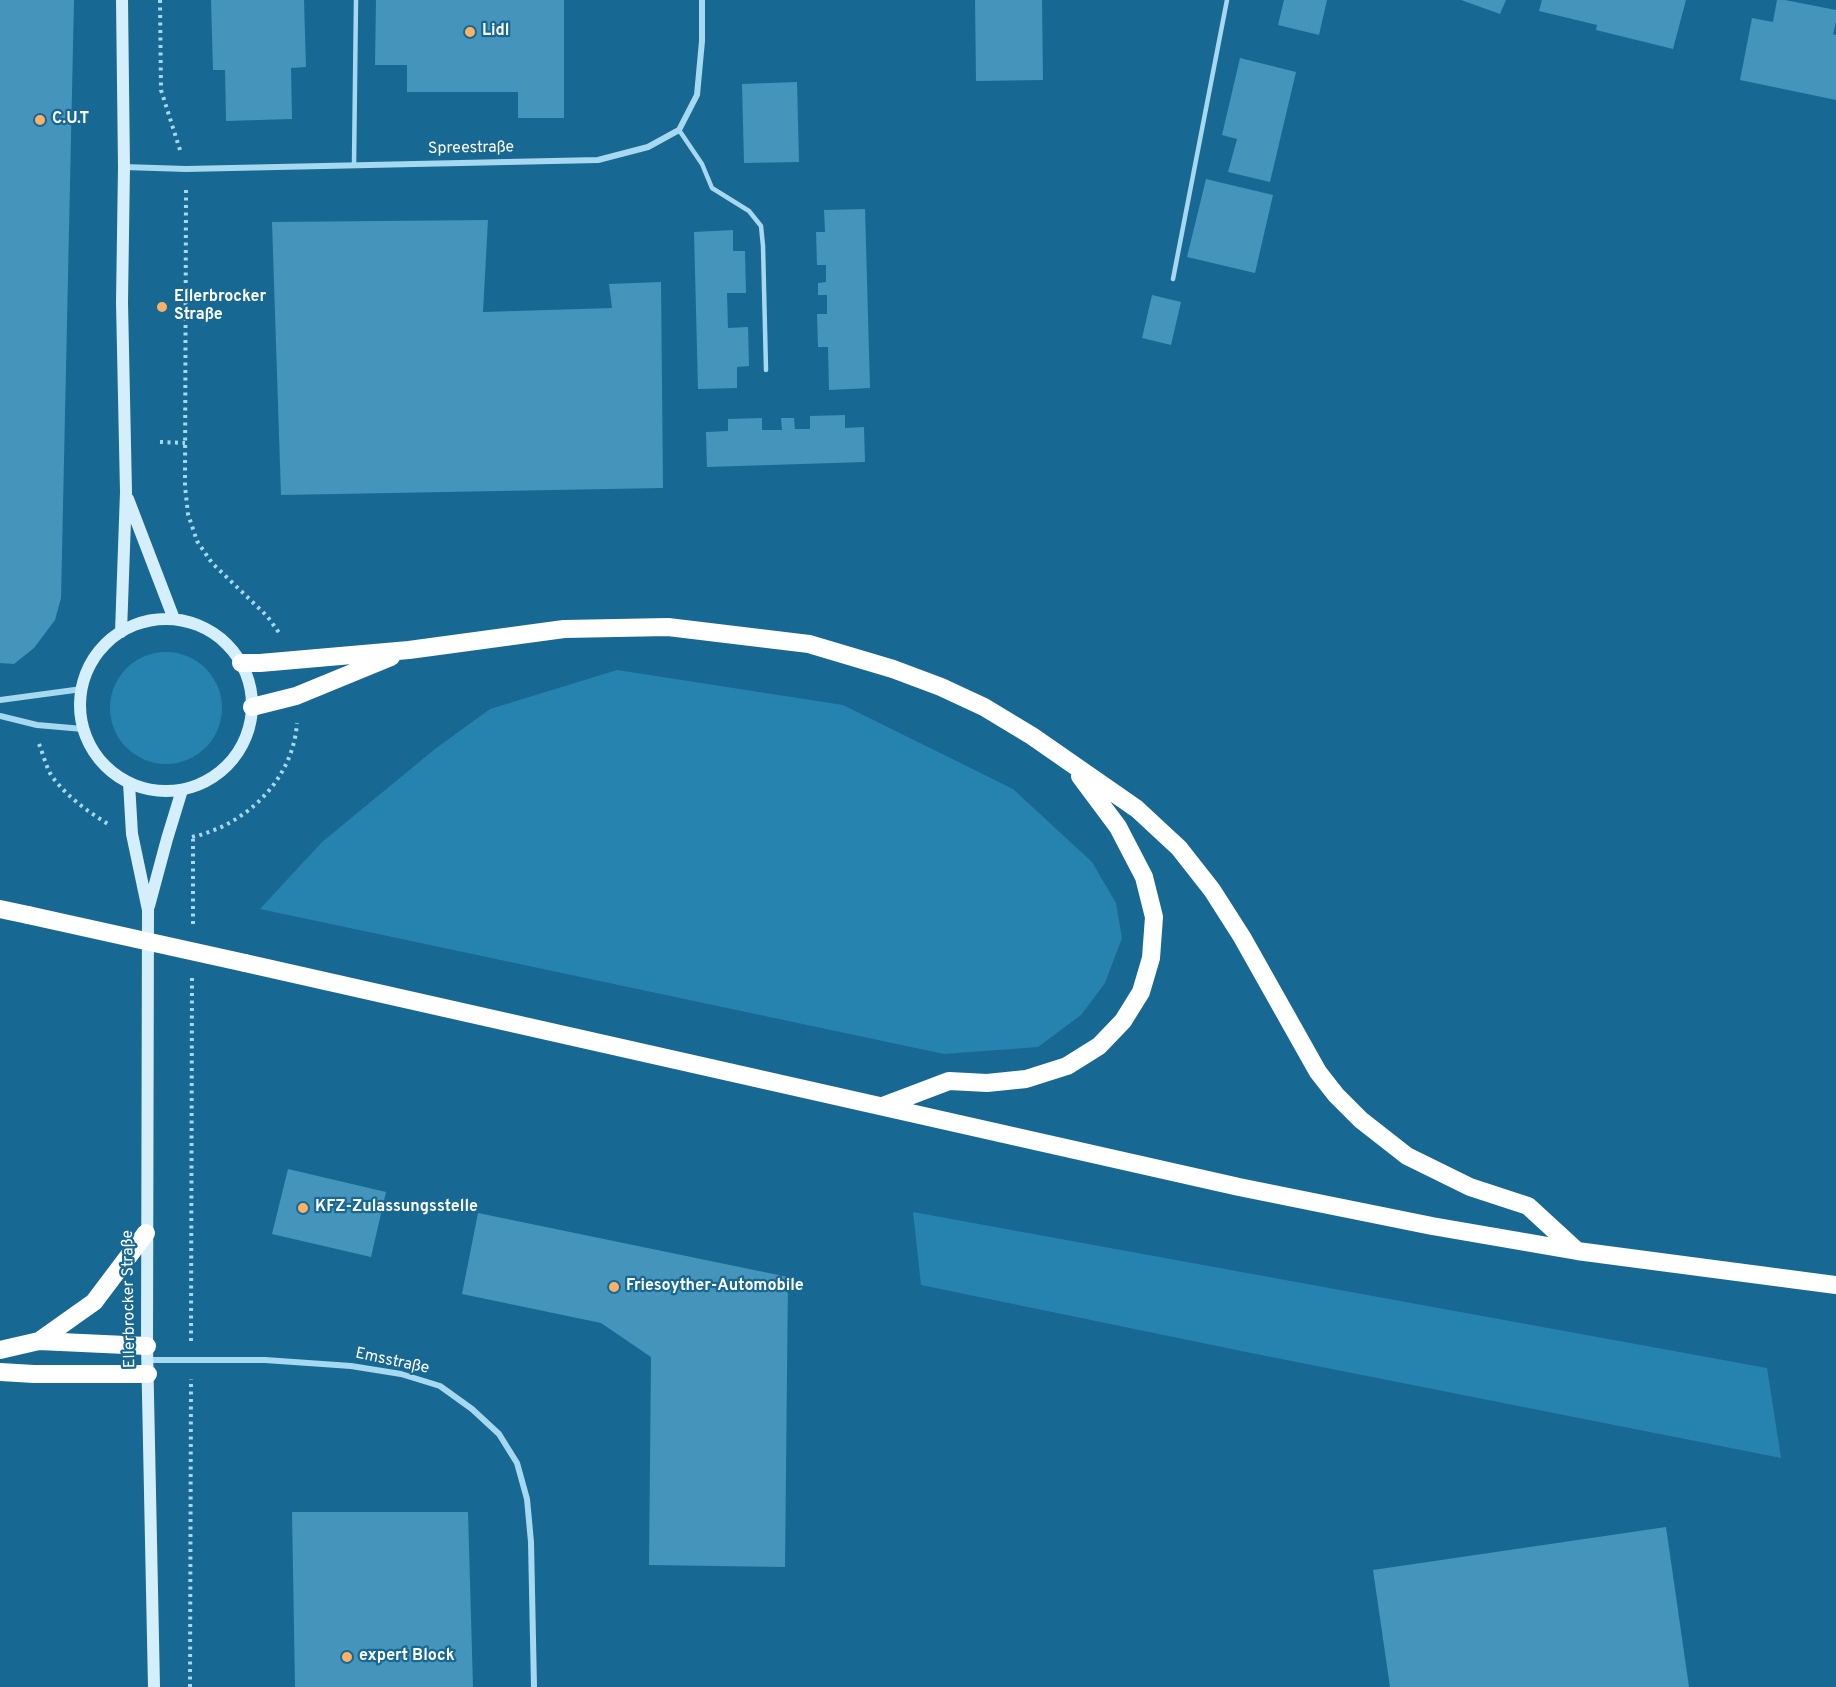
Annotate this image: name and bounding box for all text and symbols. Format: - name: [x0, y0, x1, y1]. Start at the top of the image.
- place label: Lidl: [482, 22, 509, 42]
- marker: Lidl: [463, 25, 477, 39]
- place label: C.U.T: [52, 110, 89, 130]
- marker: C.U.T: [33, 113, 47, 127]
- street label: Spreestraße: [428, 139, 514, 159]
- place label: Ellerbrocker Straße: [174, 288, 266, 326]
- marker: Ellerbrocker Straße: [155, 300, 169, 314]
- place label: KFZ-Zulassungsstelle: [315, 1198, 478, 1218]
- marker: KFZ-Zulassungsstelle: [296, 1201, 310, 1215]
- street label: Ellerbrocker Straße: [119, 1230, 141, 1368]
- place label: Friesoyther-Automobile: [626, 1277, 804, 1297]
- marker: Friesoyther-Automobile: [607, 1280, 621, 1294]
- street label: Emsstraße: [353, 1345, 431, 1379]
- place label: expert Block: [359, 1647, 455, 1667]
- marker: expert Block: [340, 1650, 354, 1664]

